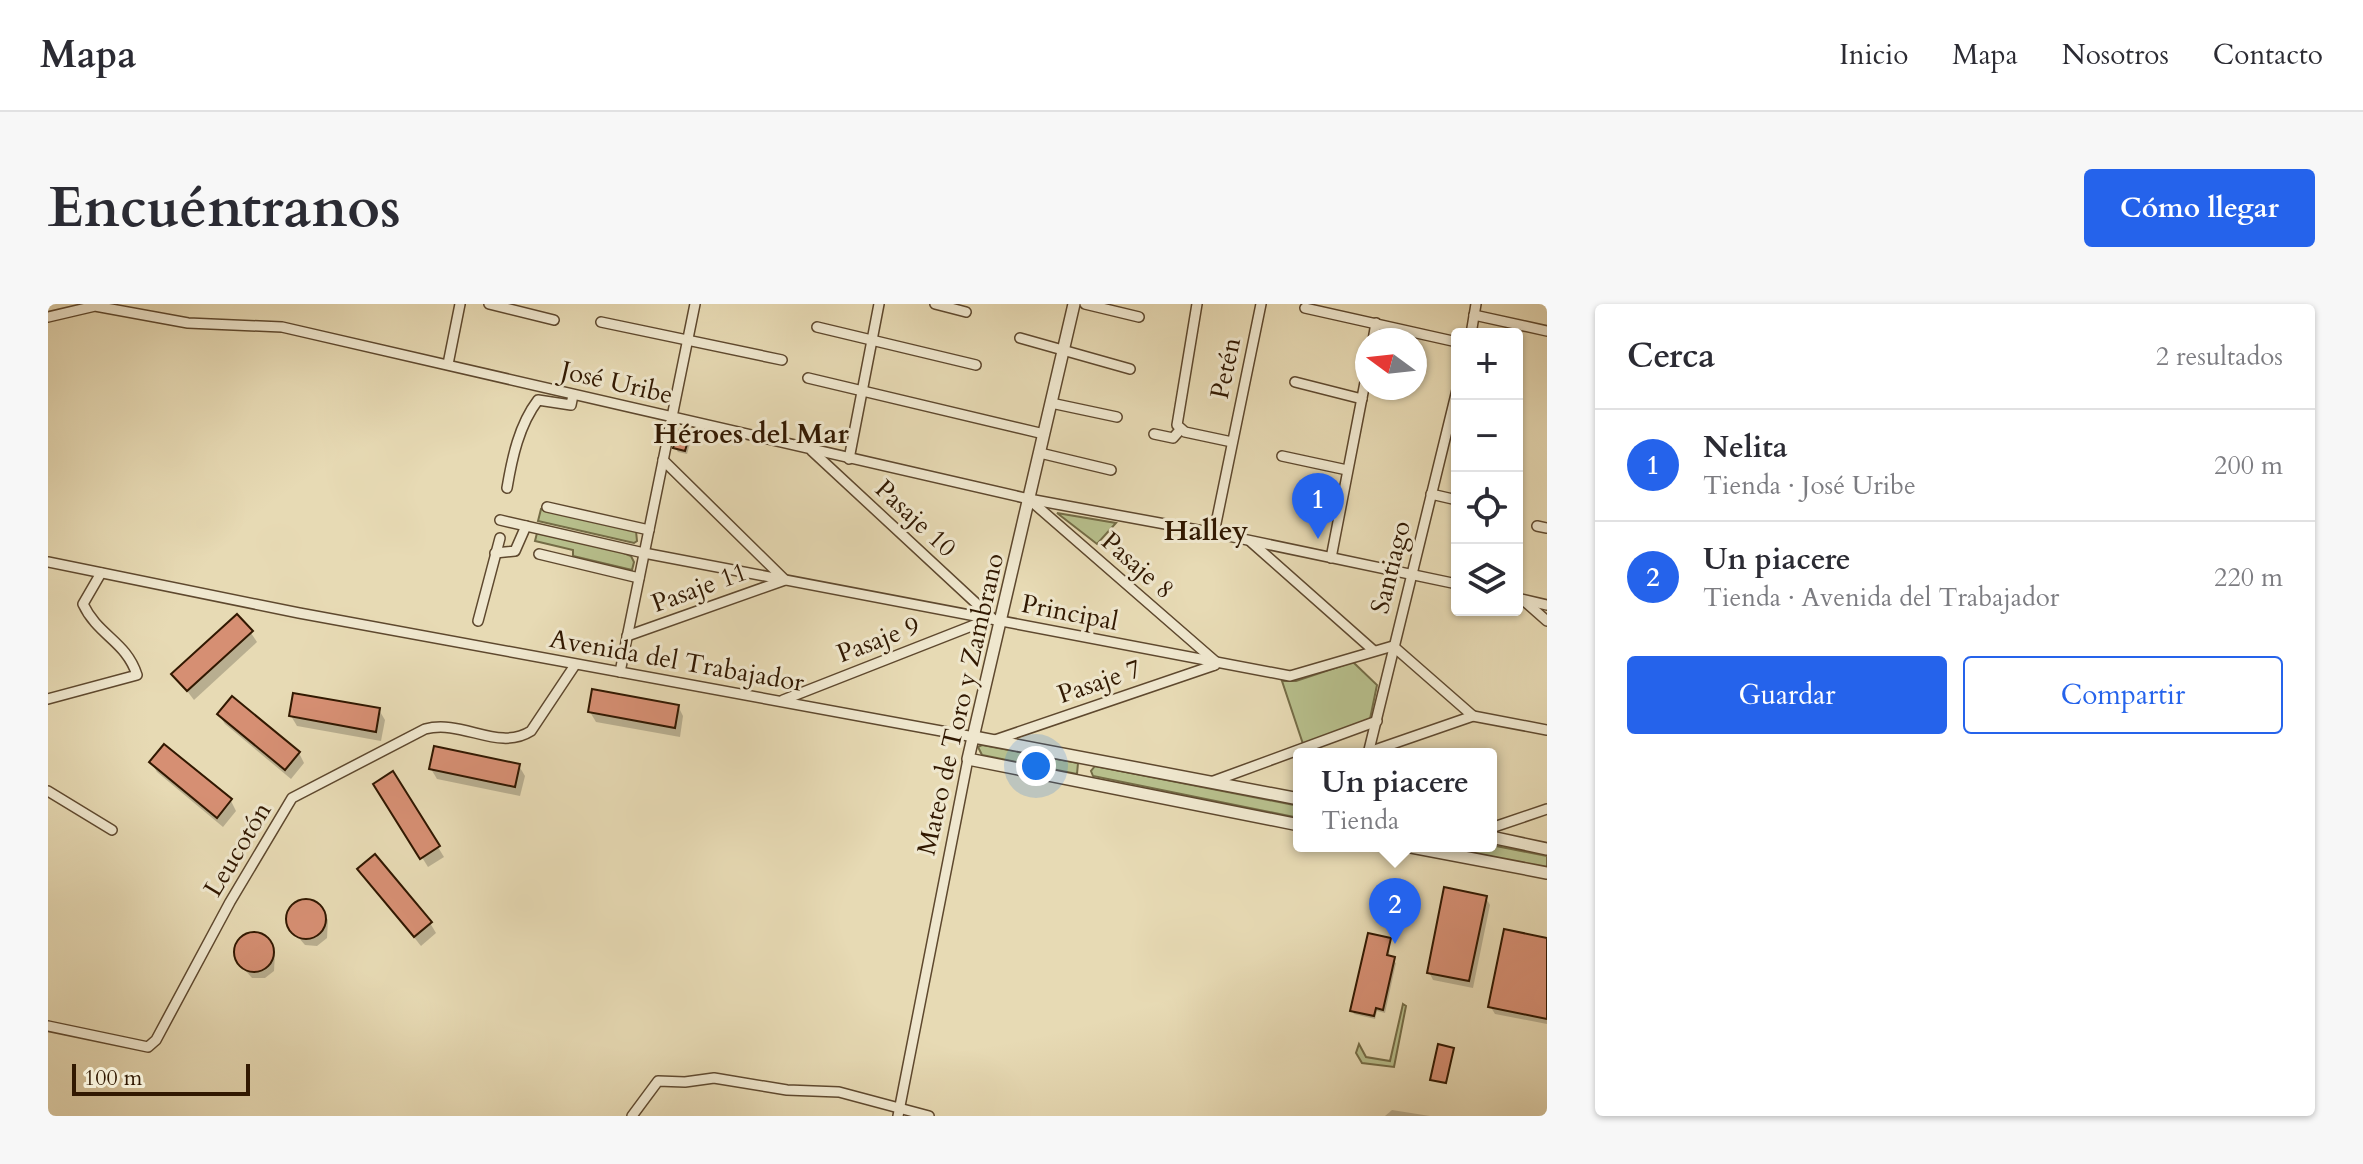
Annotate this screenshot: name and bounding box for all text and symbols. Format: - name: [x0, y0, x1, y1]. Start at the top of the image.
- text: Mapa: [40, 29, 136, 81]
- text: Inicio: [1839, 36, 1908, 74]
- text: Mapa: [1952, 36, 2018, 74]
- text: Nosotros: [2062, 36, 2169, 74]
- text: Contacto: [2213, 36, 2323, 74]
- button: Cómo llegar: [2084, 169, 2315, 247]
- text: Encuéntranos: [48, 171, 401, 246]
- north arrow: [1355, 328, 1427, 400]
- map controls: [1451, 328, 1523, 616]
- button: +: [1451, 328, 1523, 400]
- text: Cerca: [1627, 333, 1715, 379]
- street label: Petén: [1202, 334, 1249, 402]
- text: 2 resultados: [2156, 339, 2283, 374]
- street label: José Uribe: [553, 352, 676, 412]
- button: −: [1451, 400, 1523, 472]
- district label: Héroes del Mar: [653, 415, 849, 453]
- text: Nelita: [1703, 427, 1788, 468]
- text: 1: [1646, 448, 1660, 483]
- text: 200 m: [2214, 448, 2283, 483]
- text: Tienda · José Uribe: [1703, 468, 1916, 503]
- street label: Pasaje 10: [867, 472, 964, 565]
- button: locate: [1451, 472, 1523, 544]
- pin: 1: [1292, 473, 1344, 539]
- district label: Halley: [1164, 512, 1248, 550]
- street label: Santiago: [1362, 517, 1419, 617]
- street label: Pasaje 8: [1094, 524, 1182, 607]
- text: Un piacere: [1703, 539, 1851, 580]
- button: layers: [1451, 544, 1523, 616]
- street label: Mateo de Toro y Zambrano: [909, 550, 1012, 859]
- street label: Pasaje 11: [647, 554, 752, 621]
- text: 2: [1646, 560, 1660, 595]
- text: 220 m: [2214, 560, 2283, 595]
- text: Tienda · Avenida del Trabajador: [1703, 580, 2059, 615]
- street label: Principal: [1019, 586, 1122, 639]
- street label: Pasaje 9: [832, 608, 925, 671]
- street label: Avenida del Trabajador: [547, 621, 807, 700]
- street label: Pasaje 7: [1053, 651, 1146, 712]
- button: Guardar: [1627, 656, 1947, 734]
- button: Compartir: [1963, 656, 2283, 734]
- your location: [1016, 746, 1056, 786]
- popup: [1293, 748, 1497, 852]
- text: Un piacere: [1321, 762, 1469, 803]
- street label: Leucotón: [195, 795, 280, 903]
- text: Tienda: [1321, 803, 1399, 838]
- pin: 2: [1369, 878, 1421, 944]
- scale bar: [72, 1060, 250, 1096]
- text: 100 m: [84, 1063, 142, 1093]

